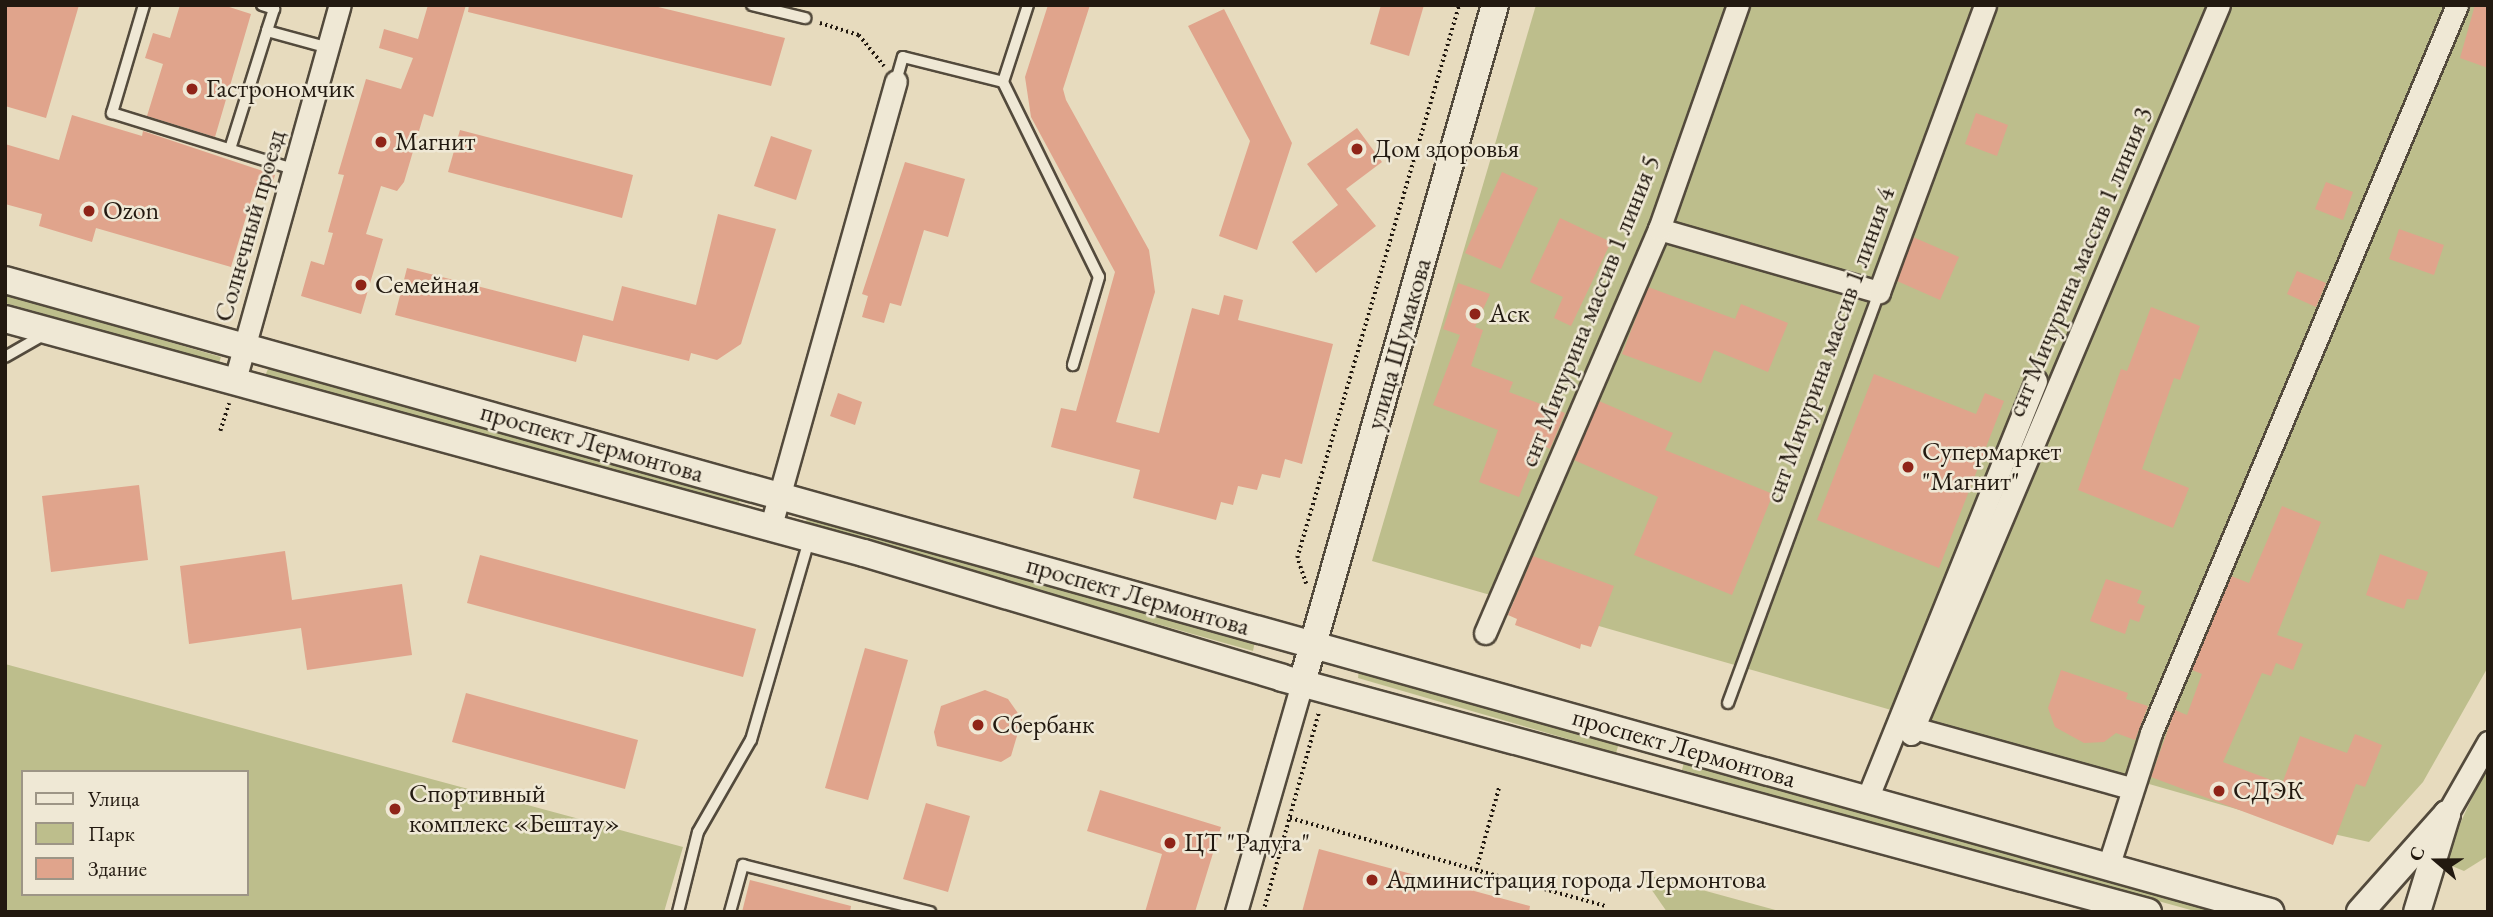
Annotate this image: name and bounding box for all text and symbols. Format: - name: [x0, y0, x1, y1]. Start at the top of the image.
- place label: Гастрономчик: [206, 73, 355, 105]
- marker: Гастрономчик: [184, 81, 200, 97]
- street label: снт Мичурина массив 1 линия 3: [2000, 102, 2160, 422]
- place label: Магнит: [395, 126, 475, 158]
- street label: Солнечный проезд: [208, 127, 292, 325]
- place label: Дом здоровья: [1373, 133, 1519, 165]
- marker: Магнит: [373, 134, 389, 150]
- marker: Дом здоровья: [1347, 139, 1367, 159]
- street label: снт Мичурина массив 1 линия 5: [1513, 151, 1667, 471]
- street label: снт Мичурина массив 1 линия 4: [1758, 183, 1902, 507]
- place label: Ozon: [103, 195, 159, 227]
- marker: Ozon: [81, 203, 97, 219]
- street label: улица Шумакова: [1360, 255, 1438, 433]
- place label: Семейная: [375, 269, 479, 301]
- marker: Семейная: [353, 277, 369, 293]
- place label: Аск: [1489, 298, 1530, 330]
- marker: Аск: [1467, 306, 1483, 322]
- street label: проспект Лермонтова: [477, 396, 707, 490]
- place label: Супермаркет "Магнит": [1922, 436, 2061, 498]
- marker: Супермаркет "Магнит": [1900, 459, 1916, 475]
- street label: проспект Лермонтова: [1023, 549, 1253, 643]
- street label: проспект Лермонтова: [1569, 701, 1799, 795]
- place label: Сбербанк: [992, 709, 1095, 741]
- marker: Сбербанк: [970, 717, 986, 733]
- legend: [21, 770, 248, 896]
- place label: СДЭК: [2233, 775, 2304, 807]
- place label: Спортивный комплекс «Бештау»: [409, 778, 620, 840]
- marker: СДЭК: [2211, 783, 2227, 799]
- text: Улица: [88, 785, 140, 812]
- marker: Спортивный комплекс «Бештау»: [387, 801, 403, 817]
- text: Парк: [88, 820, 135, 847]
- north arrow: [2402, 826, 2472, 896]
- place label: ЦТ "Радуга": [1184, 827, 1310, 859]
- marker: ЦТ "Радуга": [1162, 835, 1178, 851]
- text: С: [2403, 843, 2431, 864]
- text: Здание: [88, 855, 147, 882]
- place label: Администрация города Лермонтова: [1386, 864, 1766, 896]
- marker: Администрация города Лермонтова: [1364, 872, 1380, 888]

